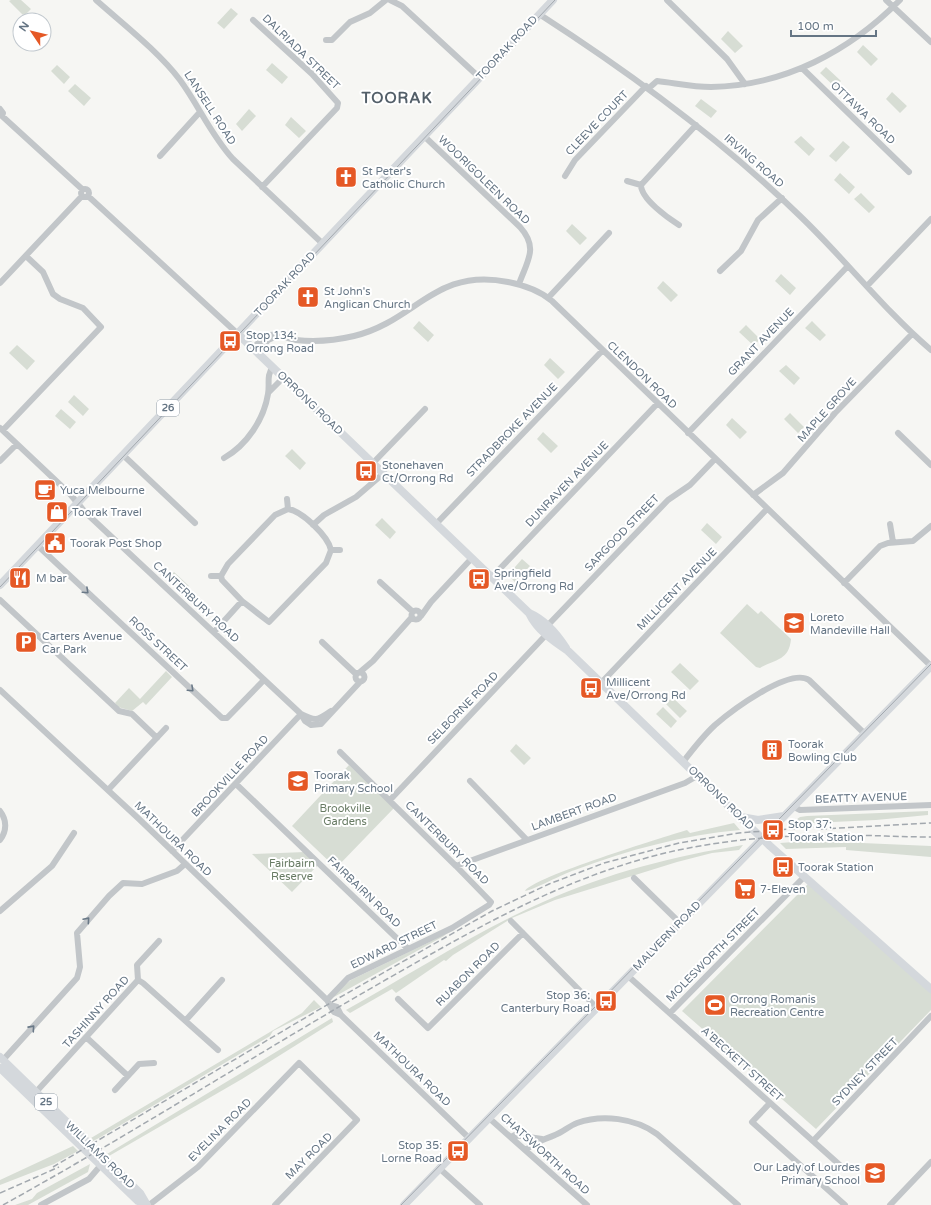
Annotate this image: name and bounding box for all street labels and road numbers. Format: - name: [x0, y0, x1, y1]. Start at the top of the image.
- street label: DALRIADA STREET: [260, 12, 343, 93]
- street label: TOORAK ROAD: [474, 13, 540, 83]
- street label: LANSELL ROAD: [181, 69, 239, 147]
- street label: OTTAWA ROAD: [828, 79, 898, 147]
- street label: CLEEVE COURT: [563, 88, 631, 158]
- street label: IRVING ROAD: [721, 132, 787, 190]
- street label: WOORIGOLEEN ROAD: [435, 133, 533, 227]
- street label: TOORAK ROAD: [252, 249, 318, 319]
- street label: GRANT AVENUE: [725, 305, 797, 379]
- street label: CLENDON ROAD: [604, 338, 680, 412]
- street label: ORRONG ROAD: [274, 368, 346, 438]
- street label: MAPLE GROVE: [795, 375, 859, 445]
- street label: STRADBROKE AVENUE: [464, 380, 560, 480]
- road number: 26: [157, 400, 179, 416]
- street label: DUNRAVEN AVENUE: [523, 439, 611, 529]
- street label: SARGOOD STREET: [582, 492, 662, 574]
- street label: MILLICENT AVENUE: [634, 545, 720, 633]
- street label: CANTERBURY ROAD: [150, 559, 242, 645]
- street label: ROSS STREET: [126, 614, 190, 674]
- street label: SELBORNE ROAD: [425, 669, 501, 747]
- street label: BROOKVILLE ROAD: [189, 732, 271, 820]
- street label: ORRONG ROAD: [685, 763, 757, 833]
- street label: LAMBERT ROAD: [529, 790, 619, 834]
- street label: BEATTY AVENUE: [815, 790, 907, 806]
- street label: CANTERBURY ROAD: [402, 798, 492, 888]
- street label: MATHOURA ROAD: [132, 799, 214, 879]
- street label: FAIRBAIRN ROAD: [325, 854, 403, 930]
- street label: MALVERN ROAD: [630, 898, 704, 974]
- street label: MOLESWORTH STREET: [663, 905, 763, 1005]
- street label: EDWARD STREET: [348, 918, 440, 972]
- street label: RUABON ROAD: [433, 939, 503, 1009]
- street label: TASHINNY ROAD: [60, 973, 132, 1051]
- street label: A'BECKETT STREET: [699, 1024, 786, 1104]
- street label: MATHOURA ROAD: [371, 1029, 453, 1109]
- street label: SYDNEY STREET: [829, 1035, 901, 1109]
- road number: 25: [35, 1094, 57, 1110]
- street label: EVELINA ROAD: [186, 1096, 254, 1164]
- street label: CHATSWORTH ROAD: [498, 1110, 592, 1198]
- street label: WILLIAMS ROAD: [63, 1119, 137, 1191]
- street label: MAY ROAD: [283, 1130, 335, 1182]

